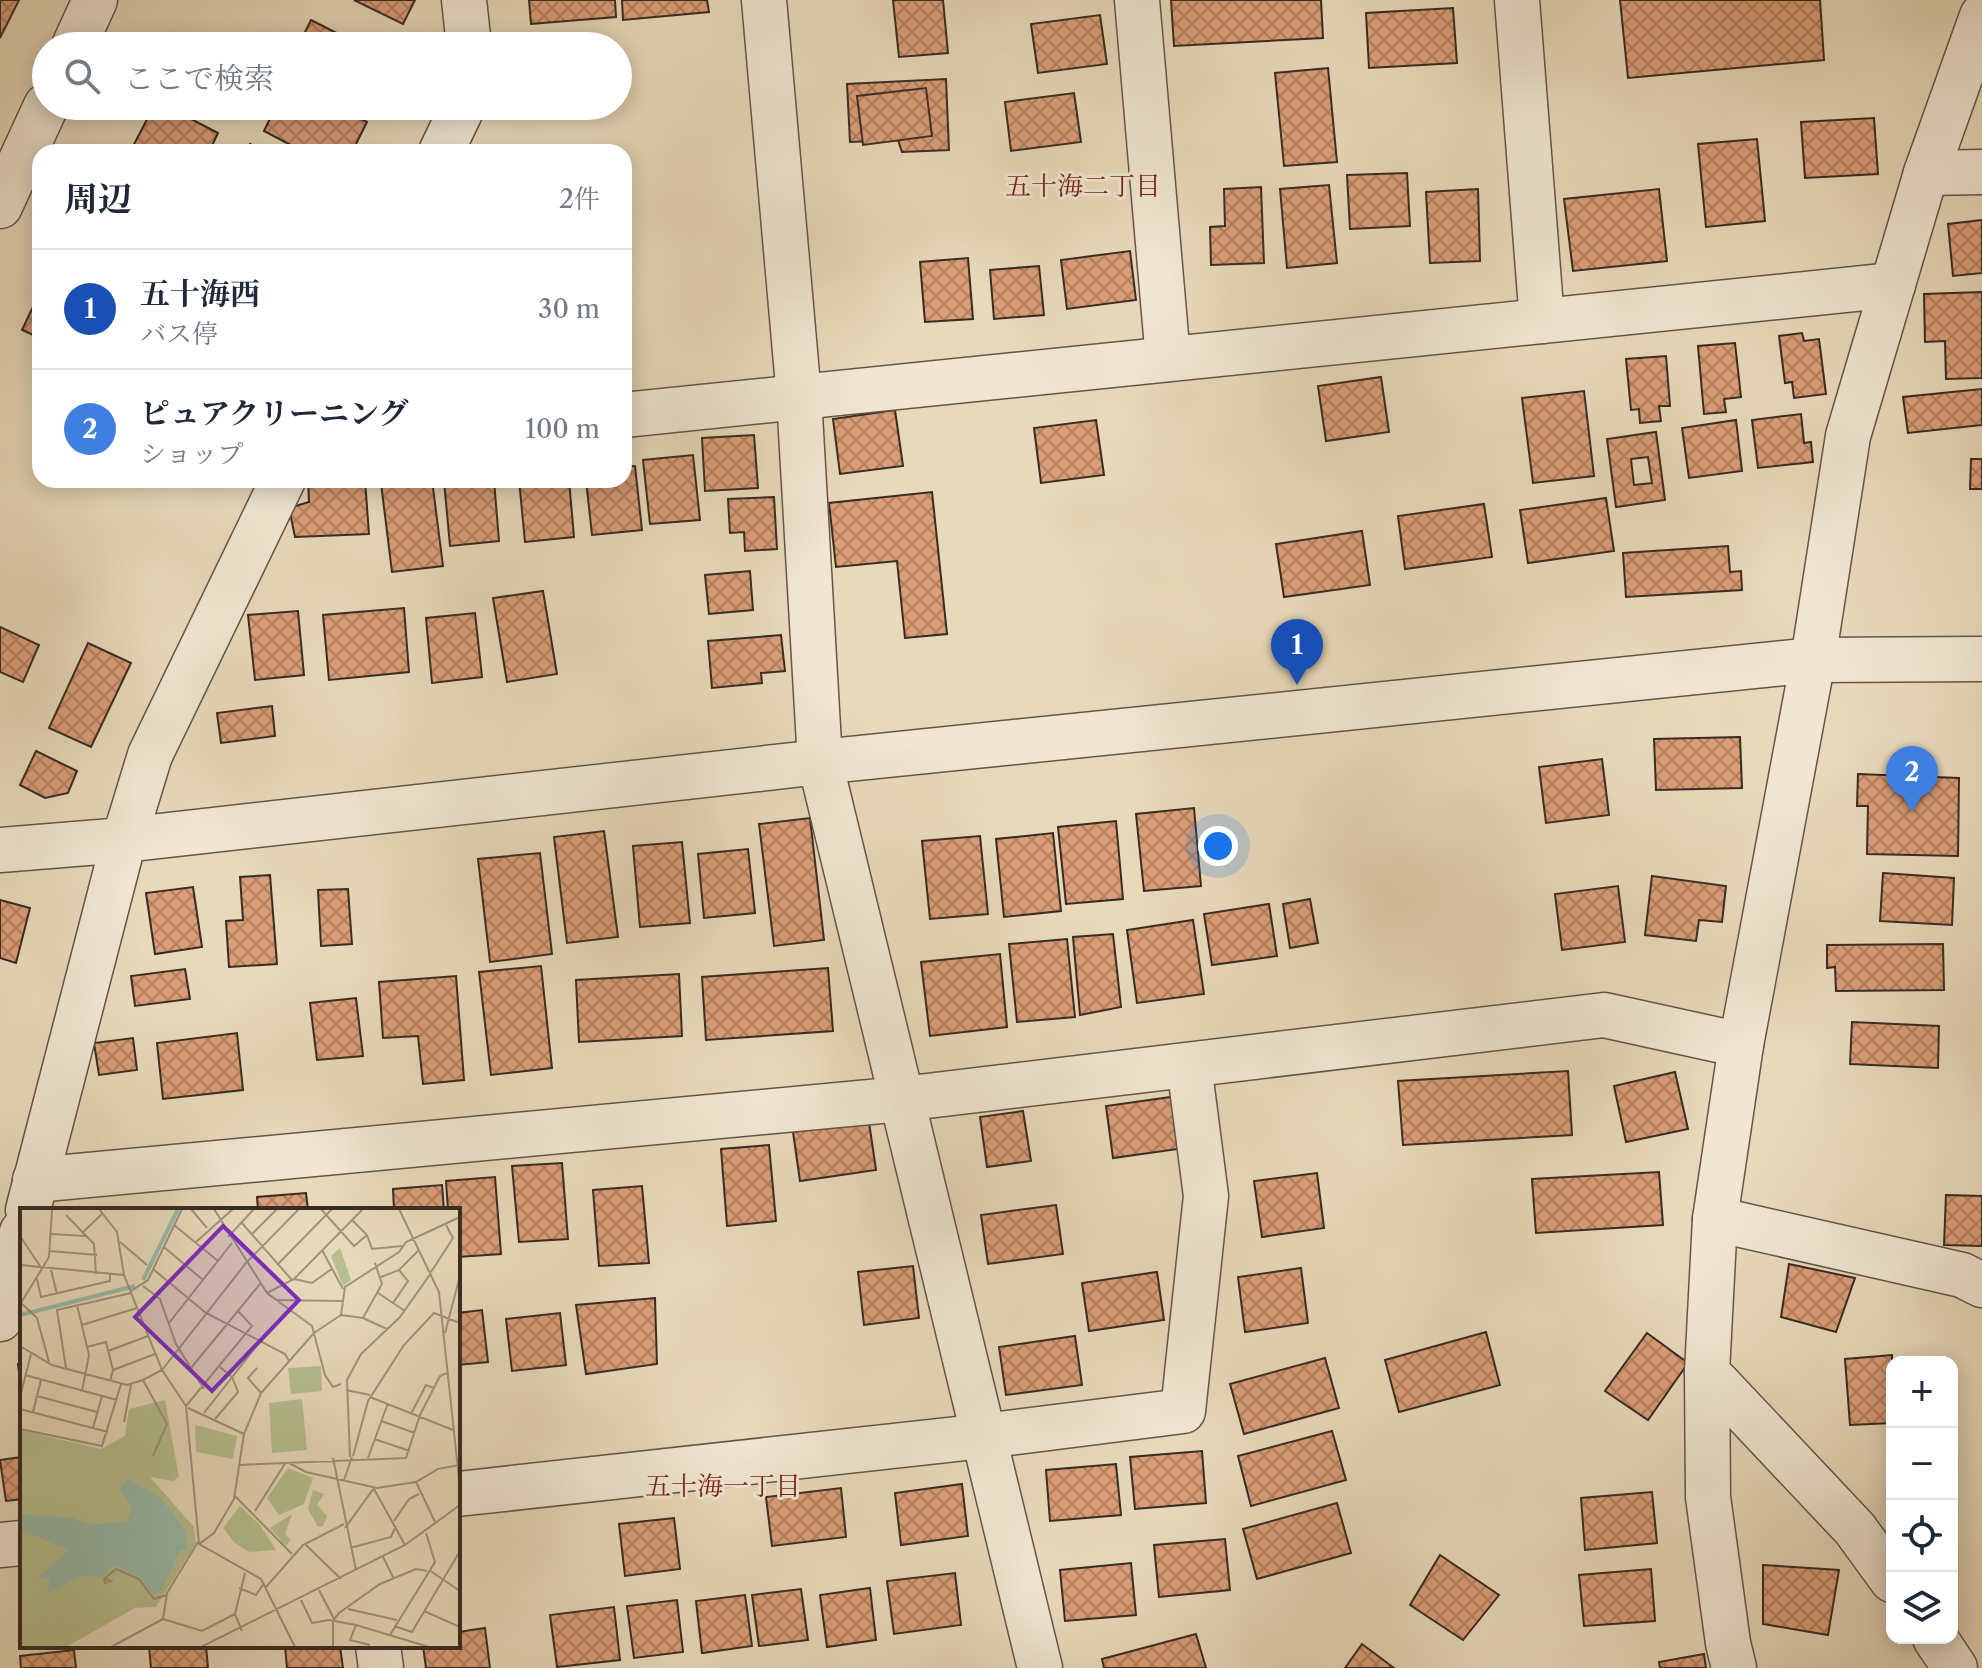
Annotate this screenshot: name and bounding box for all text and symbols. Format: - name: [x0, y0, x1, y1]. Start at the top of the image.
- search box: [32, 32, 632, 120]
- icon: search: [60, 54, 104, 98]
- text: ここで検索: [124, 60, 274, 97]
- district label: 五十海二丁目: [1005, 170, 1161, 202]
- text: 周辺: [64, 178, 132, 220]
- text: 2件: [559, 183, 600, 215]
- text: 五十海西: [140, 275, 260, 312]
- text: 1: [84, 293, 96, 325]
- text: 30 m: [538, 293, 600, 325]
- text: バス停: [140, 318, 218, 350]
- text: ピュアクリーニング: [140, 395, 409, 432]
- text: 2: [82, 413, 98, 445]
- text: 100 m: [525, 413, 600, 445]
- text: ショップ: [140, 438, 243, 470]
- pin: 1: [1271, 619, 1323, 685]
- pin: 2: [1886, 746, 1938, 812]
- your location: [1198, 826, 1238, 866]
- inset map: [20, 1208, 460, 1648]
- map controls: [1886, 1356, 1958, 1644]
- button: +: [1886, 1356, 1958, 1428]
- button: −: [1886, 1428, 1958, 1500]
- district label: 五十海一丁目: [645, 1470, 801, 1502]
- button: locate: [1886, 1500, 1958, 1572]
- button: layers: [1886, 1572, 1958, 1644]

